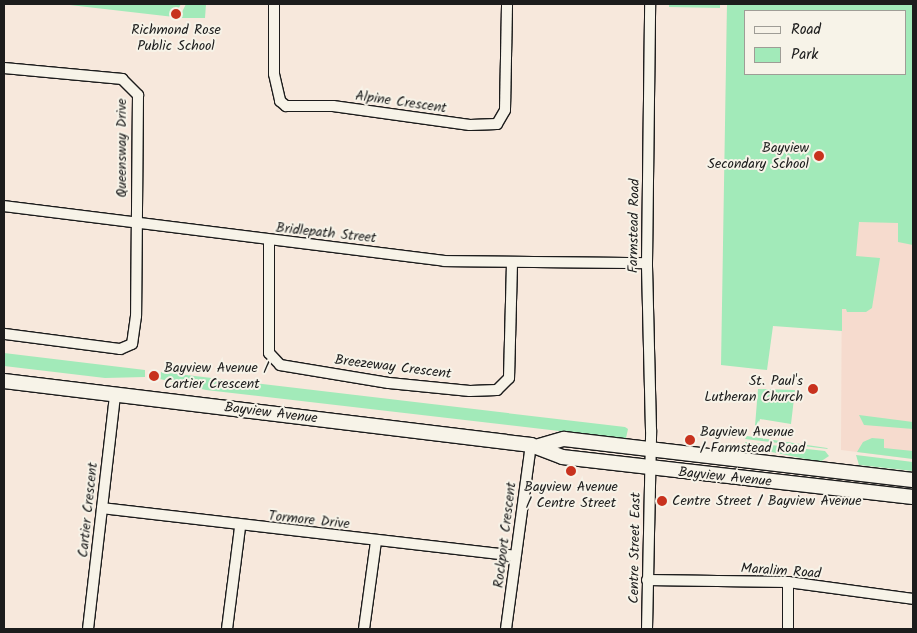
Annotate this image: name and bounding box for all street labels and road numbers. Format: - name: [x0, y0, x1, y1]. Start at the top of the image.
- street label: Alpine Crescent: [354, 87, 448, 117]
- street label: Queensway Drive: [114, 98, 130, 198]
- street label: Farmstead Road: [625, 179, 643, 273]
- street label: Bridlepath Street: [275, 219, 377, 247]
- street label: Breezeway Crescent: [334, 352, 452, 382]
- street label: Bayview Avenue: [223, 399, 319, 427]
- street label: Cartier Crescent: [75, 462, 101, 558]
- street label: Bayview Avenue: [677, 464, 773, 490]
- street label: Rockport Crescent: [490, 481, 520, 589]
- street label: Centre Street East: [626, 492, 644, 604]
- street label: Tormore Drive: [267, 507, 351, 533]
- street label: Maralim Road: [740, 560, 822, 582]

